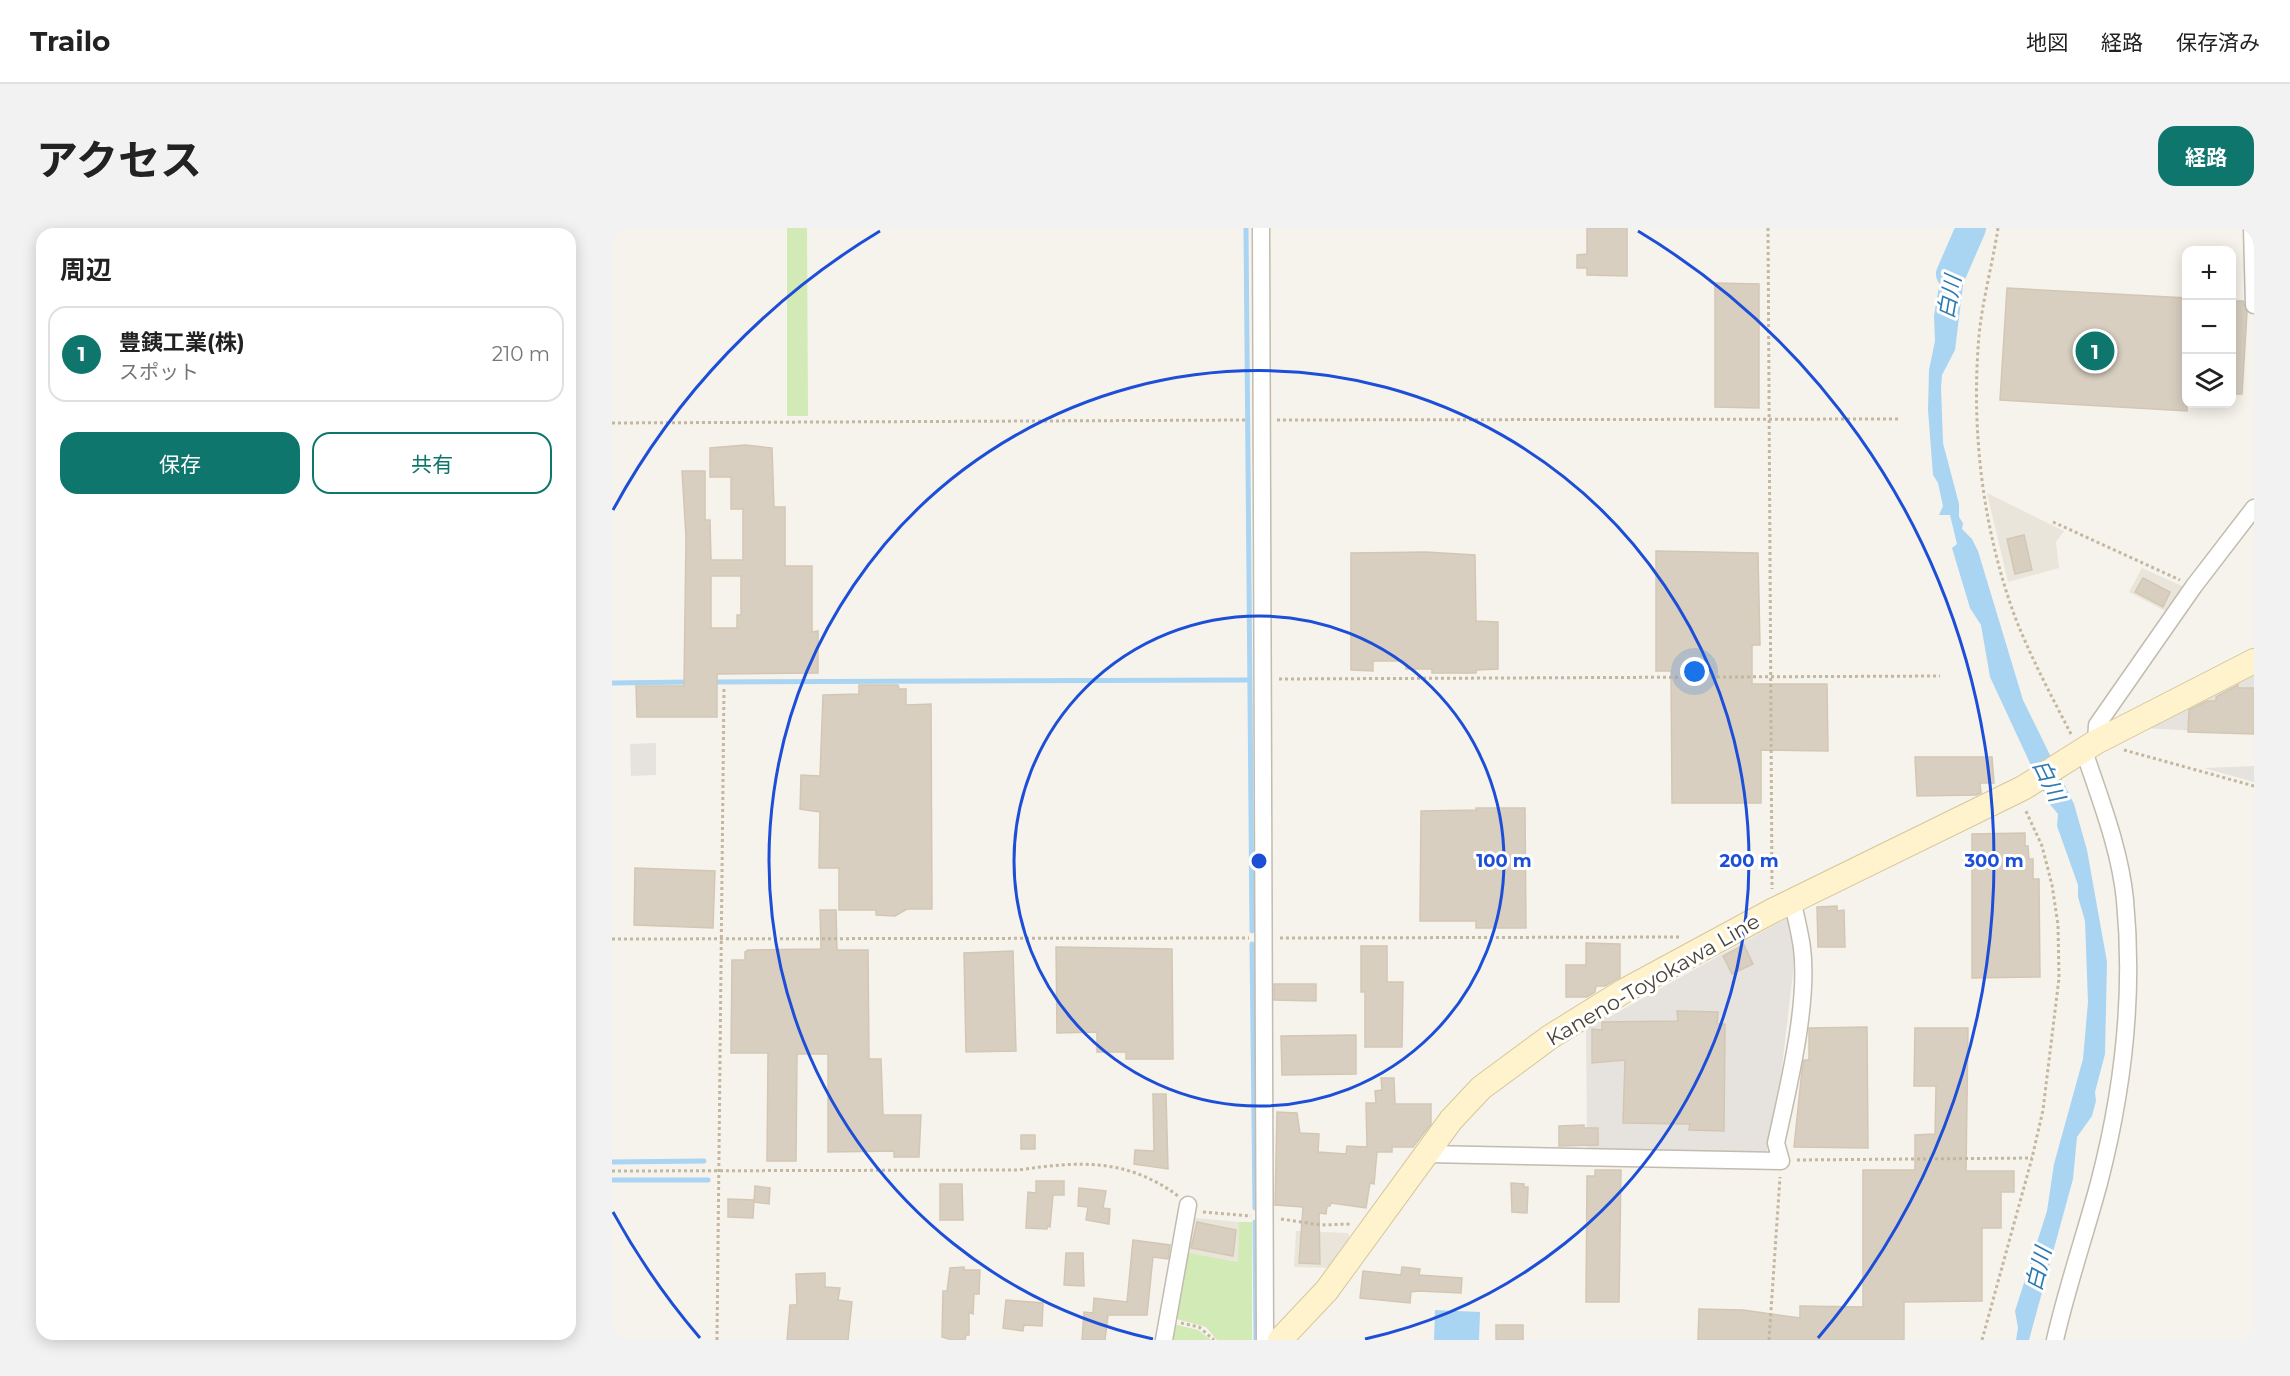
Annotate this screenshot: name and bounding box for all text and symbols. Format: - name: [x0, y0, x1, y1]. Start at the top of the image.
- text: Trailo: [30, 24, 110, 58]
- text: 地図: [2026, 30, 2068, 55]
- text: 経路: [2101, 30, 2143, 55]
- text: 保存済み: [2176, 30, 2260, 55]
- button: 経路: [2158, 126, 2254, 186]
- text: アクセス: [36, 134, 202, 186]
- map controls: [2182, 246, 2236, 408]
- button: +: [2182, 246, 2236, 300]
- text: 周辺: [60, 254, 112, 286]
- water label: 白川: [1932, 271, 1967, 321]
- button: −: [2182, 300, 2236, 354]
- pin: 1: [2076, 328, 2114, 374]
- text: 豊銕工業(株): [119, 329, 245, 356]
- text: 1: [78, 342, 85, 366]
- text: 210 m: [492, 342, 550, 366]
- button: layers: [2182, 354, 2236, 408]
- text: スポット: [119, 360, 199, 384]
- button: 保存: [60, 432, 300, 494]
- button: 共有: [312, 432, 552, 494]
- your location: [1680, 657, 1709, 686]
- water label: 白川: [2027, 755, 2071, 808]
- text: 100 m: [1476, 850, 1532, 872]
- text: 200 m: [1719, 850, 1779, 872]
- text: 300 m: [1963, 850, 2024, 872]
- centre of rings: [1249, 851, 1269, 871]
- street label: Kaneno-Toyokawa Line: [1542, 908, 1764, 1051]
- water label: 白川: [2020, 1243, 2057, 1294]

